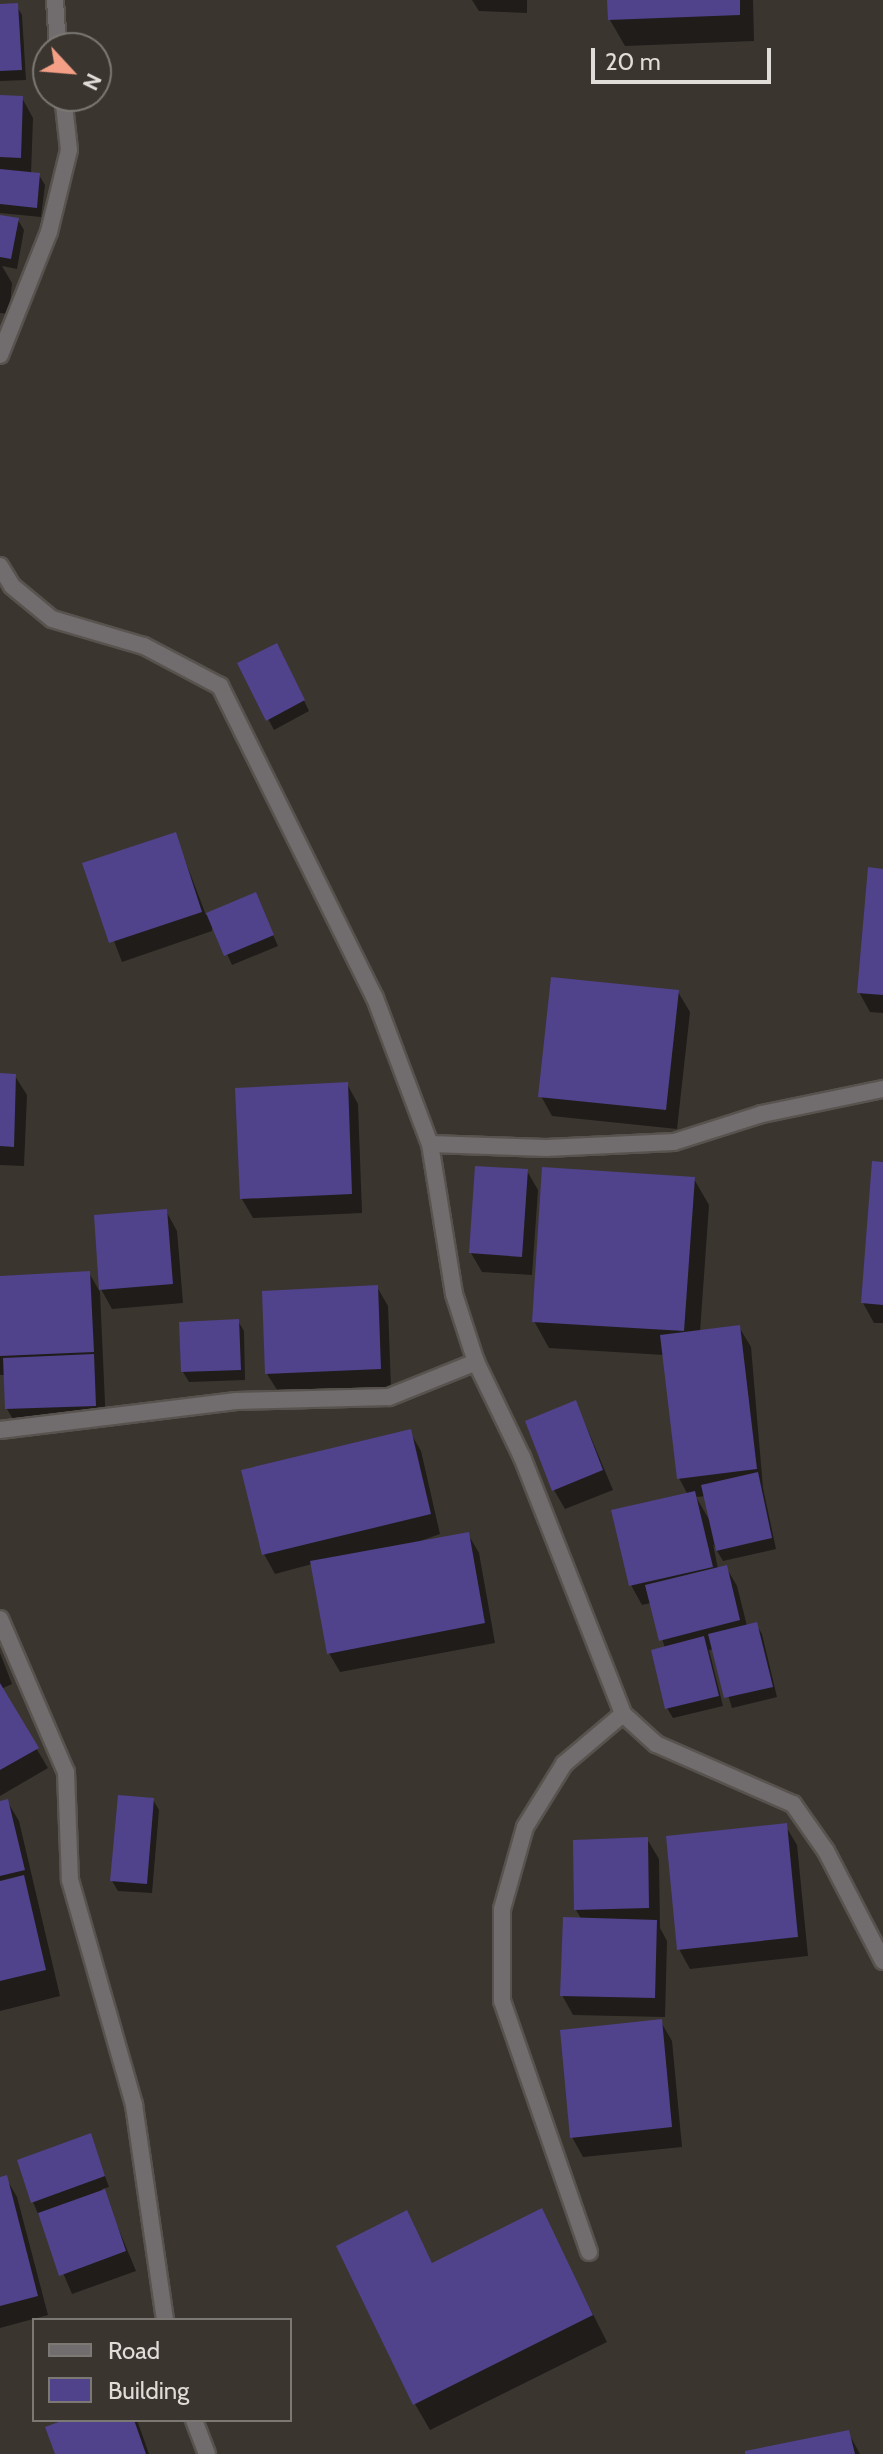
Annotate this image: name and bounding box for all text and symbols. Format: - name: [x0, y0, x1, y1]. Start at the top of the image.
- north arrow: [32, 32, 112, 112]
- scale bar: [595, 32, 775, 82]
- text: 20 m: [605, 47, 661, 76]
- text: N: [77, 69, 108, 95]
- legend: [32, 2318, 292, 2422]
- text: Road: [108, 2336, 160, 2365]
- text: Building: [108, 2376, 189, 2405]

